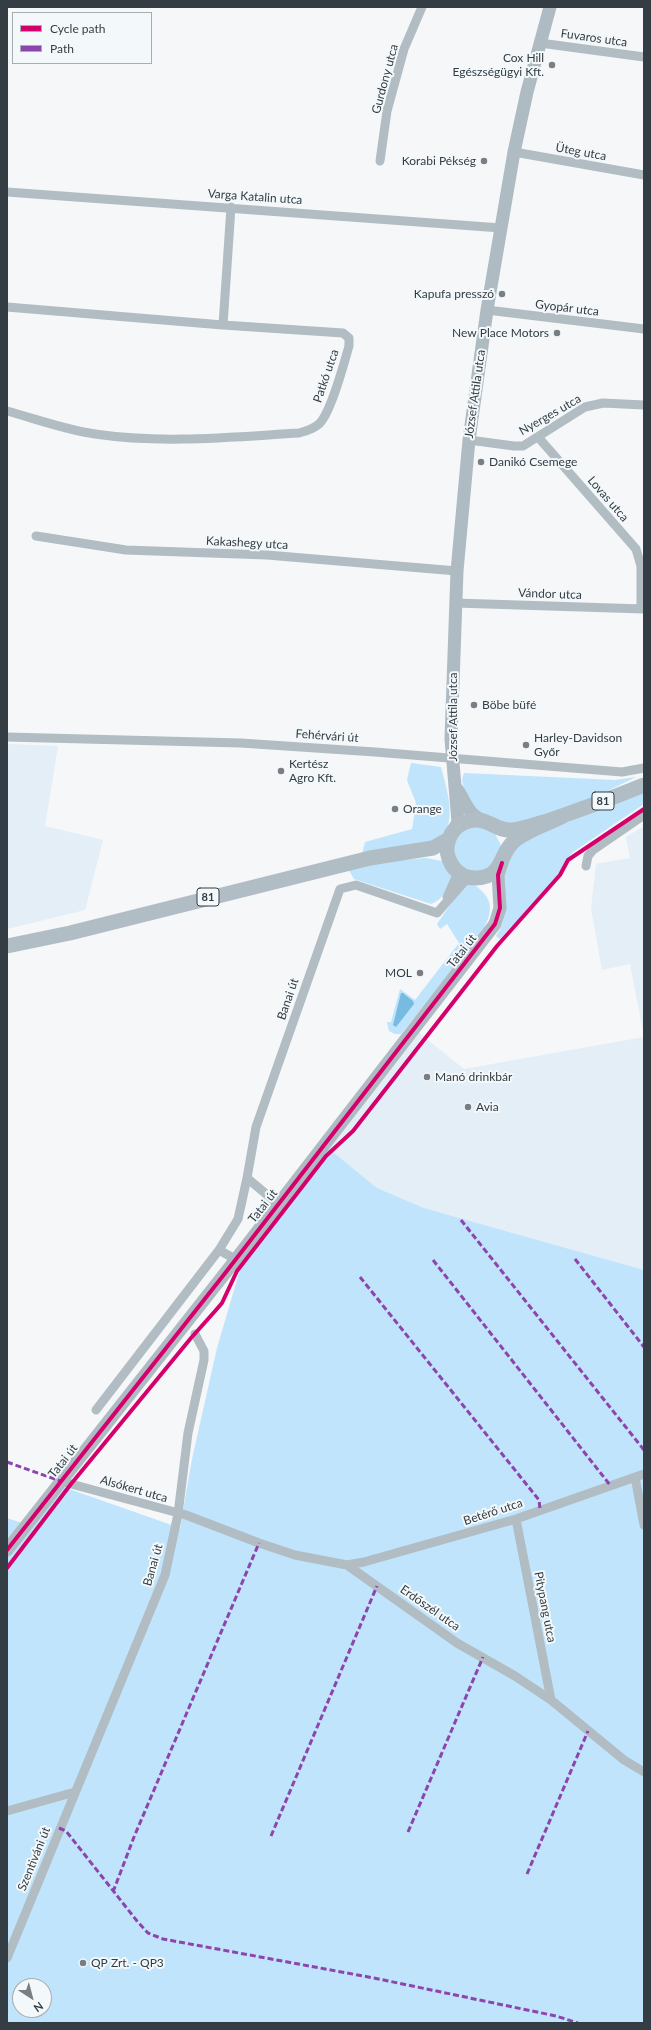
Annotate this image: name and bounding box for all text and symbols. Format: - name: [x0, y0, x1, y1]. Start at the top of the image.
- legend: [12, 12, 152, 64]
- text: Cycle path: [50, 21, 105, 36]
- street label: Fuvaros utca: [560, 26, 628, 50]
- text: Path: [50, 41, 74, 56]
- street label: Gurdony utca: [369, 43, 401, 115]
- place label: Cox Hill Egészségügyi Kft.: [453, 51, 544, 79]
- marker: Cox Hill Egészségügyi Kft.: [547, 60, 557, 70]
- street label: Üteg utca: [555, 140, 607, 164]
- place label: Korabi Pékség: [402, 154, 476, 168]
- marker: Korabi Pékség: [479, 156, 489, 166]
- street label: Varga Katalin utca: [207, 187, 303, 207]
- place label: Kapufa presszó: [414, 287, 494, 301]
- marker: Kapufa presszó: [497, 289, 507, 299]
- street label: Gyopár utca: [534, 297, 600, 319]
- place label: New Place Motors: [452, 326, 549, 340]
- marker: New Place Motors: [552, 328, 562, 338]
- street label: Patkó utca: [310, 347, 342, 405]
- street label: József Attila utca: [462, 349, 488, 439]
- street label: Nyerges utca: [517, 392, 583, 438]
- place label: Danikó Csemege: [489, 455, 577, 469]
- marker: Danikó Csemege: [476, 457, 486, 467]
- street label: Lovas utca: [584, 473, 632, 525]
- street label: Kakashegy utca: [206, 534, 288, 552]
- street label: Vándor utca: [518, 586, 582, 602]
- street label: József Attila utca: [446, 672, 460, 762]
- place label: Böbe büfé: [482, 698, 536, 712]
- marker: Böbe büfé: [469, 700, 479, 710]
- street label: Fehérvári út: [295, 727, 359, 745]
- place label: Harley-Davidson Győr: [534, 731, 622, 759]
- marker: Harley-Davidson Győr: [521, 740, 531, 750]
- place label: Kertész Agro Kft.: [289, 757, 336, 785]
- marker: Kertész Agro Kft.: [276, 766, 286, 776]
- road number: 81: [592, 792, 614, 810]
- place label: Orange: [403, 802, 442, 816]
- marker: Orange: [390, 804, 400, 814]
- road number: 81: [197, 888, 219, 906]
- street label: Tatai út: [444, 931, 480, 971]
- place label: MOL: [385, 966, 412, 980]
- marker: MOL: [415, 968, 425, 978]
- street label: Banai út: [274, 976, 302, 1022]
- place label: Manó drinkbár: [435, 1070, 512, 1084]
- marker: Manó drinkbár: [422, 1072, 432, 1082]
- place label: Avia: [476, 1100, 499, 1114]
- marker: Avia: [463, 1102, 473, 1112]
- street label: Tatai út: [245, 1186, 281, 1226]
- street label: Tatai út: [45, 1441, 81, 1481]
- street label: Alsókert utca: [99, 1473, 169, 1505]
- street label: Betérő utca: [462, 1496, 524, 1528]
- street label: Banai út: [140, 1542, 166, 1588]
- street label: Pitypang utca: [531, 1570, 559, 1644]
- street label: Erdőszél utca: [397, 1582, 463, 1634]
- street label: Szentiváni út: [15, 1825, 53, 1893]
- place label: QP Zrt. - QP3: [91, 1956, 164, 1970]
- marker: QP Zrt. - QP3: [78, 1958, 88, 1968]
- north arrow: [12, 1978, 52, 2018]
- text: N: [32, 2000, 46, 2015]

